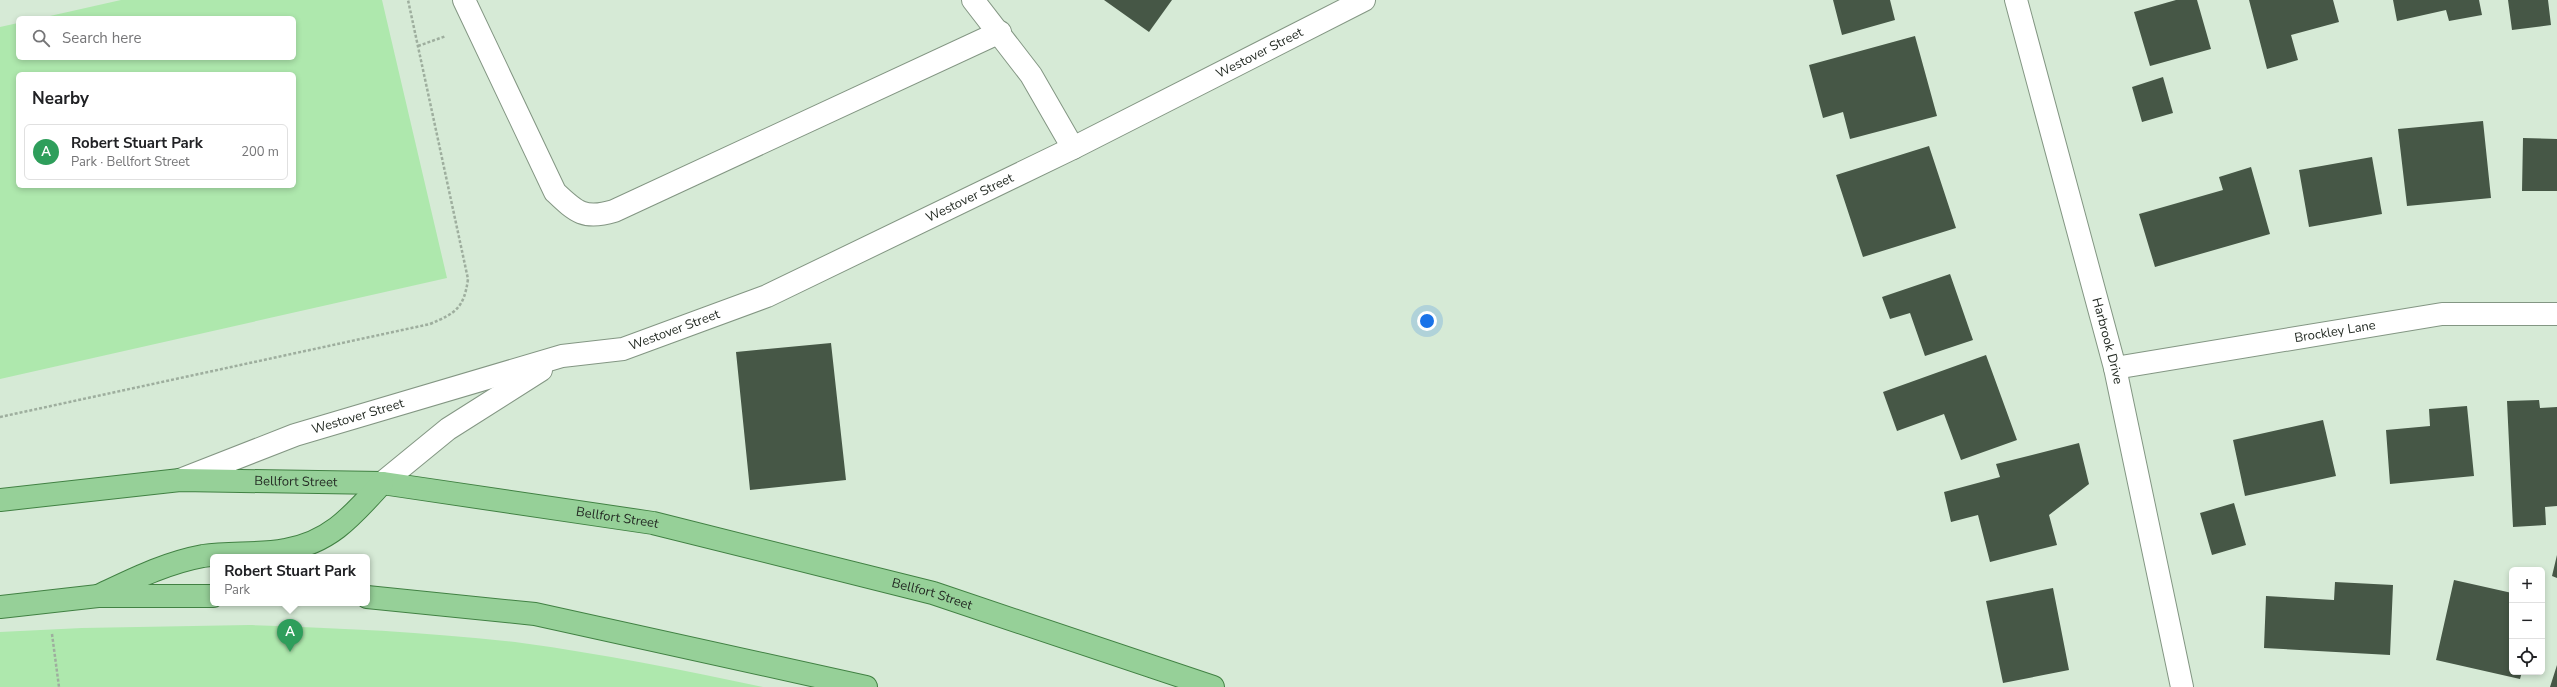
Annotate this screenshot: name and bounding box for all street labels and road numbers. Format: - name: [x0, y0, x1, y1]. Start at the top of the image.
- street label: Westover Street: [1213, 23, 1307, 83]
- street label: Westover Street: [923, 169, 1017, 227]
- street label: Harbrook Drive: [2087, 296, 2127, 386]
- street label: Westover Street: [626, 305, 723, 355]
- street label: Brockley Lane: [2293, 316, 2377, 347]
- street label: Westover Street: [310, 394, 407, 439]
- street label: Bellfort Street: [254, 472, 338, 491]
- street label: Bellfort Street: [575, 503, 661, 533]
- street label: Bellfort Street: [890, 574, 975, 615]

